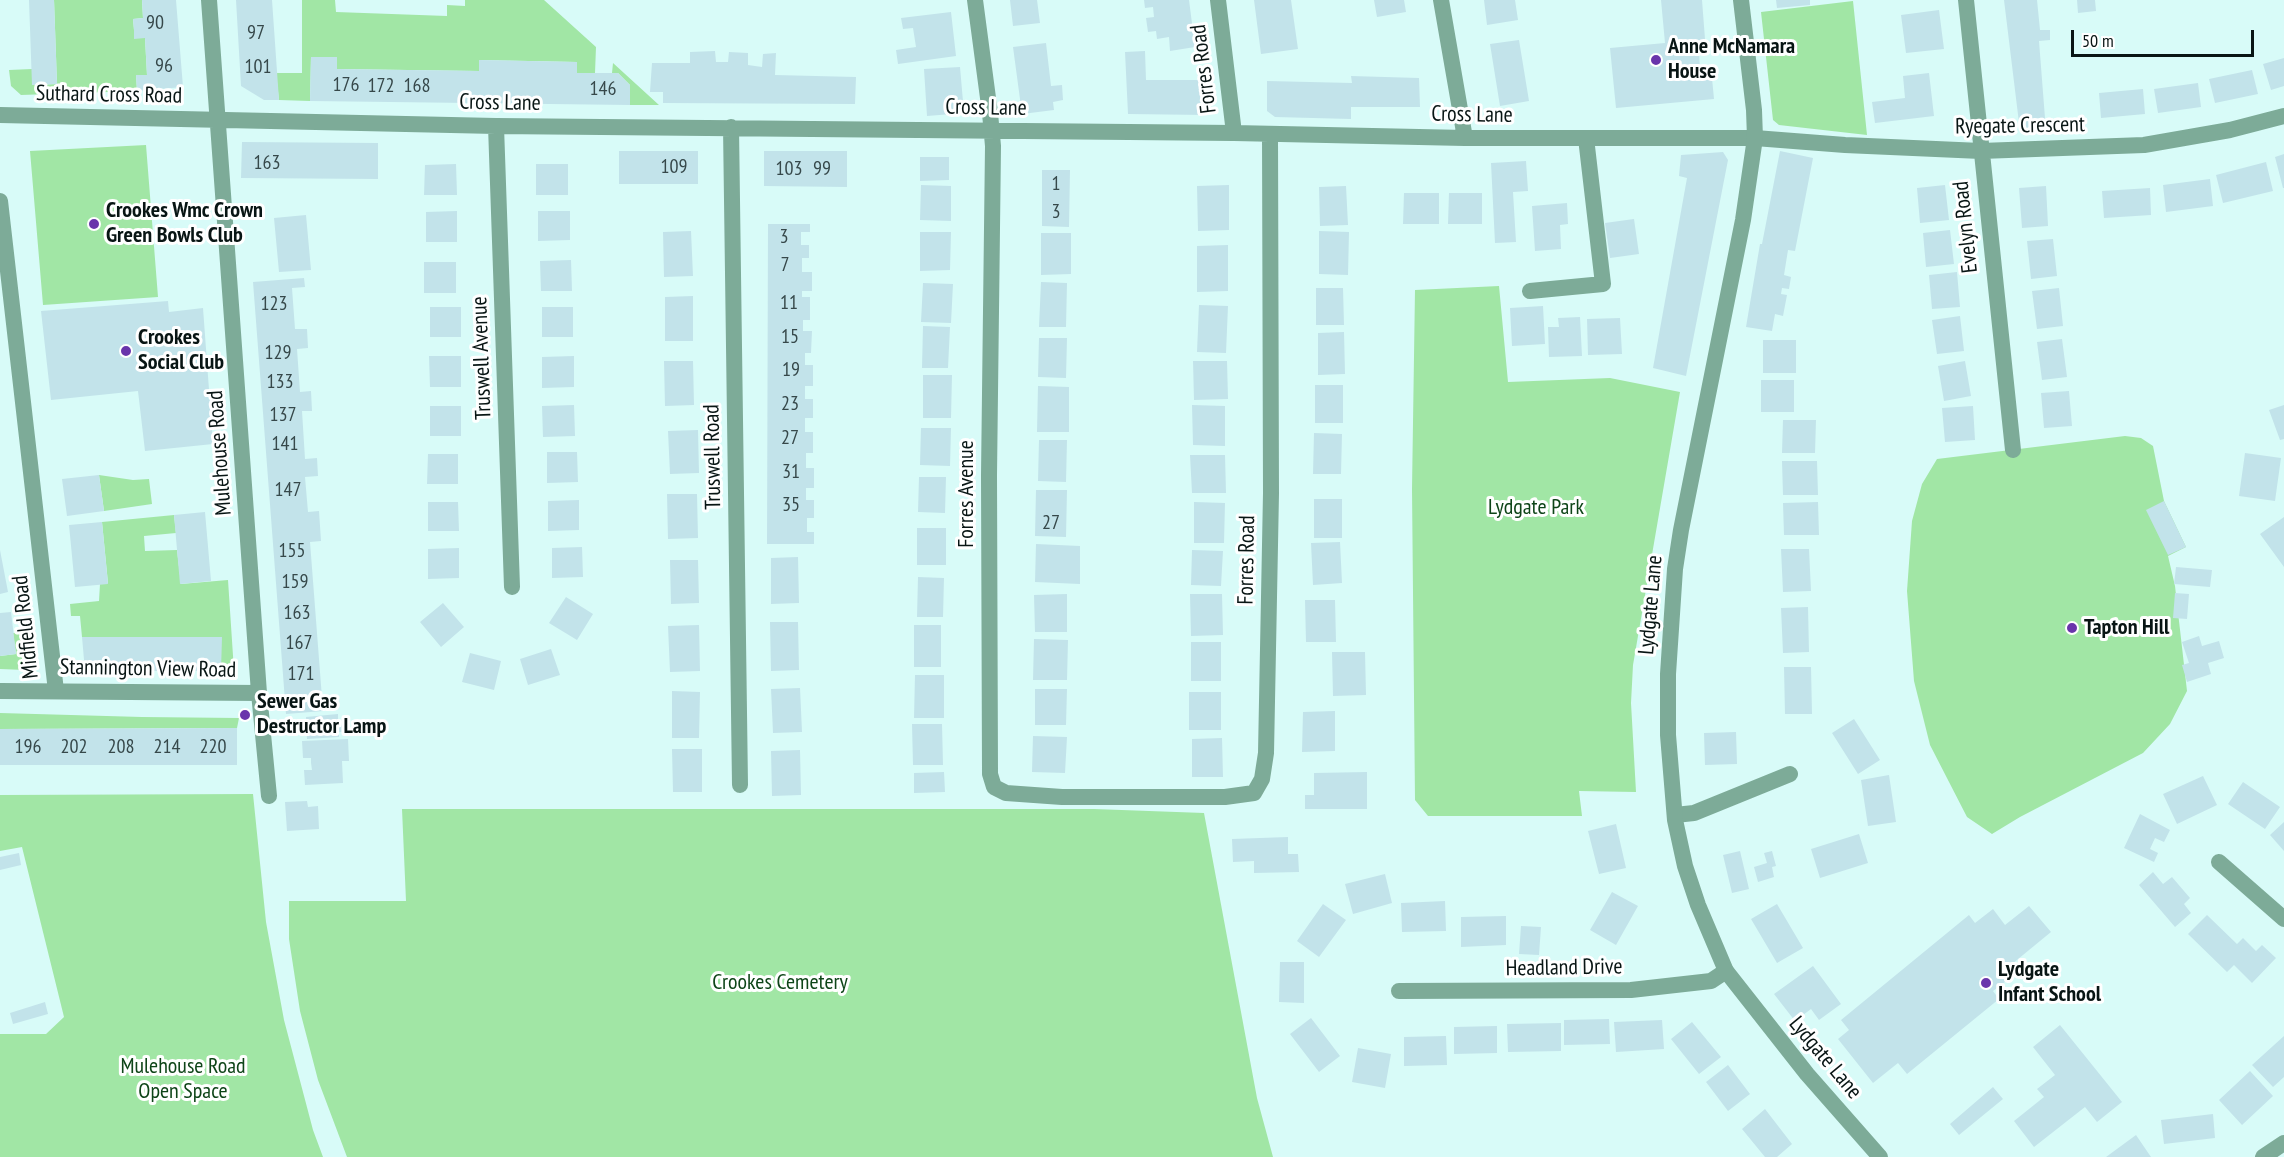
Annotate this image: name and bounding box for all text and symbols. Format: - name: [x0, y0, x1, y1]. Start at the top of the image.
- house number: 90: [146, 11, 164, 35]
- scale bar: [2074, 18, 2257, 56]
- house number: 97: [247, 21, 265, 45]
- street label: Forres Road: [1185, 23, 1223, 115]
- text: 50 m: [2082, 29, 2114, 52]
- place label: Anne McNamara House: [1668, 34, 1795, 86]
- marker: Anne McNamara House: [1649, 53, 1663, 67]
- house number: 96: [155, 54, 173, 78]
- house number: 101: [245, 55, 271, 79]
- house number: 176: [333, 73, 359, 97]
- house number: 172: [368, 74, 394, 98]
- house number: 168: [404, 74, 430, 98]
- house number: 146: [590, 77, 616, 101]
- street label: Suthard Cross Road: [36, 81, 182, 109]
- street label: Cross Lane: [459, 89, 541, 117]
- street label: Cross Lane: [945, 94, 1027, 122]
- street label: Cross Lane: [1431, 101, 1513, 129]
- street label: Ryegate Crescent: [1955, 112, 2085, 140]
- house number: 163: [254, 151, 280, 175]
- house number: 109: [661, 155, 687, 179]
- house number: 103: [776, 157, 802, 181]
- house number: 99: [813, 157, 831, 181]
- house number: 1: [1052, 172, 1060, 196]
- street label: Evelyn Road: [1948, 180, 1984, 274]
- place label: Crookes Wmc Crown Green Bowls Club: [106, 198, 263, 249]
- house number: 3: [1052, 200, 1060, 224]
- marker: Crookes Wmc Crown Green Bowls Club: [87, 217, 101, 231]
- house number: 3: [780, 225, 788, 249]
- house number: 7: [781, 253, 789, 277]
- house number: 11: [780, 291, 798, 315]
- house number: 123: [261, 292, 287, 316]
- street label: Truswell Avenue: [467, 296, 497, 420]
- place label: Crookes Social Club: [138, 325, 224, 376]
- house number: 15: [781, 325, 799, 349]
- house number: 129: [265, 341, 291, 365]
- marker: Crookes Social Club: [119, 344, 133, 358]
- house number: 19: [782, 358, 800, 382]
- house number: 133: [267, 370, 293, 394]
- street label: Mulehouse Road: [202, 390, 238, 516]
- house number: 23: [781, 392, 799, 416]
- house number: 137: [270, 403, 296, 427]
- street label: Truswell Road: [699, 404, 727, 510]
- house number: 27: [781, 426, 799, 450]
- house number: 141: [272, 432, 298, 456]
- street label: Forres Avenue: [954, 440, 980, 548]
- house number: 31: [782, 460, 800, 484]
- house number: 147: [275, 478, 301, 502]
- house number: 35: [782, 493, 800, 517]
- park label: Lydgate Park: [1488, 495, 1584, 521]
- house number: 27: [1042, 511, 1060, 535]
- street label: Forres Road: [1233, 515, 1261, 605]
- house number: 155: [279, 539, 305, 563]
- street label: Lydgate Lane: [1634, 554, 1668, 656]
- house number: 159: [282, 570, 308, 594]
- street label: Midfield Road: [7, 574, 45, 680]
- house number: 163: [284, 601, 310, 625]
- place label: Tapton Hill: [2084, 615, 2169, 641]
- marker: Tapton Hill: [2065, 621, 2079, 635]
- house number: 167: [286, 631, 312, 655]
- street label: Stannington View Road: [60, 654, 236, 684]
- house number: 171: [288, 662, 314, 686]
- place label: Sewer Gas Destructor Lamp: [257, 689, 386, 740]
- marker: Sewer Gas Destructor Lamp: [238, 708, 252, 722]
- house number: 196: [15, 735, 41, 759]
- house number: 202: [61, 735, 87, 759]
- house number: 208: [108, 735, 134, 759]
- house number: 214: [154, 735, 180, 759]
- house number: 220: [200, 735, 226, 759]
- street label: Headland Drive: [1505, 954, 1623, 982]
- place label: Lydgate Infant School: [1998, 957, 2101, 1008]
- park label: Crookes Cemetery: [712, 970, 848, 996]
- marker: Lydgate Infant School: [1979, 976, 1993, 990]
- street label: Lydgate Lane: [1783, 1011, 1867, 1105]
- park label: Mulehouse Road Open Space: [120, 1054, 246, 1106]

